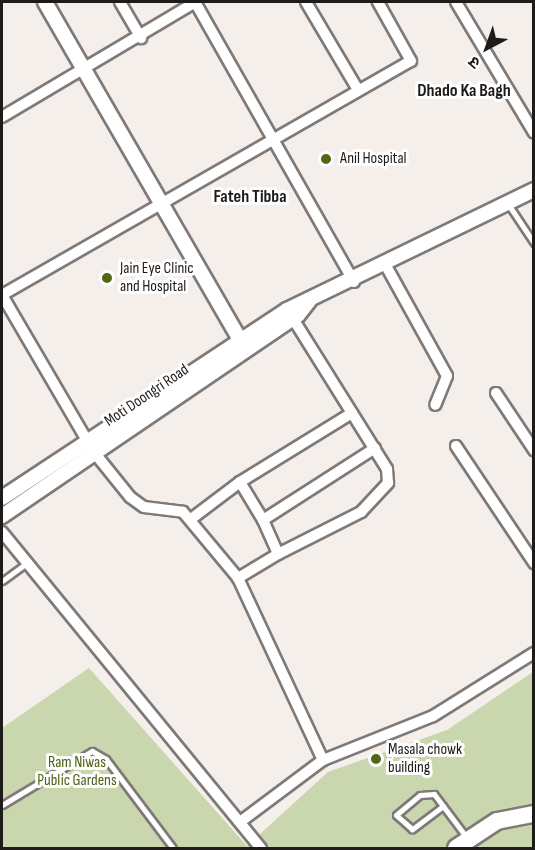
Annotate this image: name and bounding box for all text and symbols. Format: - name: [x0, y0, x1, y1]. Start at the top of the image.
- north arrow: [457, 18, 517, 78]
- text: उ: [465, 52, 485, 72]
- district label: Dhado Ka Bagh: [417, 80, 511, 102]
- place label: Anil Hospital: [340, 149, 407, 169]
- marker: Anil Hospital: [317, 150, 335, 168]
- district label: Fateh Tibba: [213, 186, 287, 208]
- place label: Jain Eye Clinic and Hospital: [120, 259, 194, 297]
- marker: Jain Eye Clinic and Hospital: [98, 269, 116, 287]
- street label: Moti Doongri Road: [101, 361, 193, 431]
- place label: Masala chowk building: [388, 740, 462, 778]
- marker: Masala chowk building: [369, 752, 383, 766]
- park label: Ram Niwas Public Gardens: [37, 753, 117, 791]

